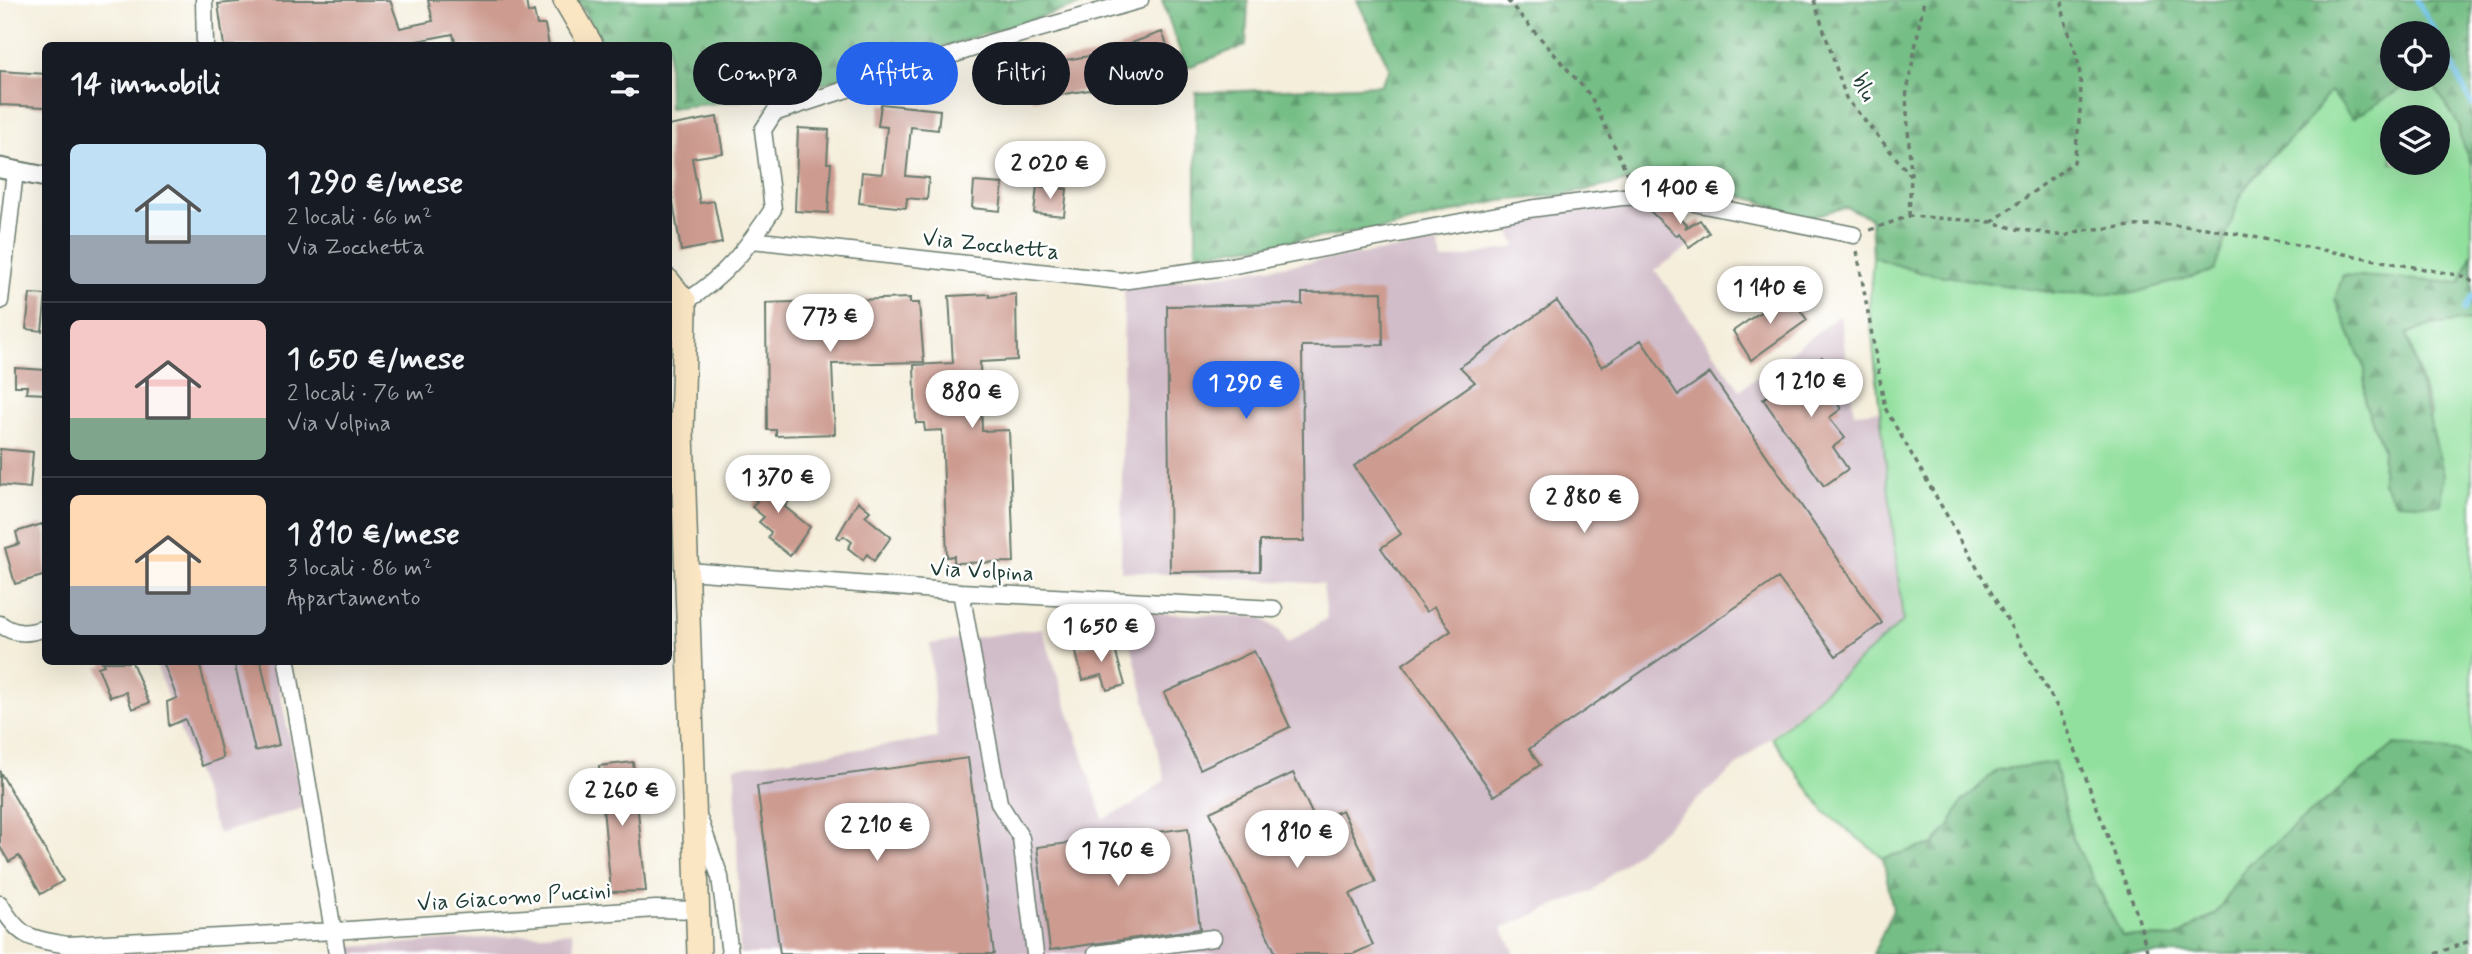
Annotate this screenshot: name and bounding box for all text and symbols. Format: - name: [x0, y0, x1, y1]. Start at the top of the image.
- map controls: [2380, 21, 2450, 175]
- button: locate: [2380, 21, 2450, 91]
- chip: Compra: [693, 42, 822, 105]
- chip: Affitta: [836, 42, 958, 105]
- chip: Filtri: [972, 42, 1070, 105]
- chip: Nuovo: [1084, 42, 1188, 105]
- text: 14 immobili: [70, 65, 221, 104]
- icon: filters: [606, 65, 644, 103]
- street label: blu: [1844, 69, 1883, 107]
- button: layers: [2380, 105, 2450, 175]
- pin: 2 020 €: [985, 142, 1115, 201]
- text: 2 020 €: [1011, 149, 1089, 179]
- text: 1 290 €/mese: [287, 164, 463, 203]
- pin: 1 400 €: [1615, 166, 1745, 226]
- icon: home: [126, 172, 210, 256]
- text: 1 400 €: [1641, 174, 1719, 204]
- text: 2 locali · 66 m²: [287, 203, 432, 233]
- street label: Via Zocchetta: [921, 224, 1061, 268]
- text: Via Zocchetta: [287, 233, 425, 263]
- pin: 1 140 €: [1705, 266, 1835, 326]
- text: 1 140 €: [1733, 274, 1807, 304]
- pin: 773 €: [781, 294, 879, 354]
- text: 773 €: [802, 302, 858, 332]
- text: 1 650 €/mese: [287, 340, 465, 379]
- icon: home: [126, 348, 210, 432]
- pin: 1 210 €: [1746, 360, 1876, 419]
- pin: 1 290 €: [1181, 362, 1311, 421]
- text: 1 210 €: [1775, 367, 1847, 397]
- text: 1 290 €: [1209, 369, 1283, 399]
- pin: 880 €: [923, 370, 1021, 430]
- text: 880 €: [942, 378, 1002, 408]
- text: 2 locali · 76 m²: [287, 379, 434, 409]
- text: Via Volpina: [287, 409, 391, 439]
- pin: 1 370 €: [713, 456, 843, 515]
- text: 1 370 €: [741, 463, 815, 493]
- pin: 2 880 €: [1519, 476, 1649, 535]
- text: 2 880 €: [1546, 483, 1622, 513]
- text: 1 810 €/mese: [287, 515, 460, 554]
- icon: home: [126, 523, 210, 607]
- text: 3 locali · 86 m²: [287, 554, 432, 584]
- street label: Via Volpina: [929, 554, 1035, 590]
- text: Appartamento: [287, 584, 421, 614]
- pin: 1 650 €: [1036, 604, 1166, 664]
- text: 1 650 €: [1063, 612, 1139, 642]
- pin: 2 260 €: [557, 768, 687, 828]
- text: 2 260 €: [585, 776, 659, 806]
- pin: 2 210 €: [812, 804, 942, 863]
- pin: 1 810 €: [1232, 810, 1362, 870]
- text: 2 210 €: [841, 811, 913, 841]
- text: 1 810 €: [1261, 818, 1333, 848]
- pin: 1 760 €: [1053, 828, 1183, 888]
- text: 1 760 €: [1081, 836, 1155, 866]
- street label: Via Giacomo Puccini: [416, 876, 612, 920]

